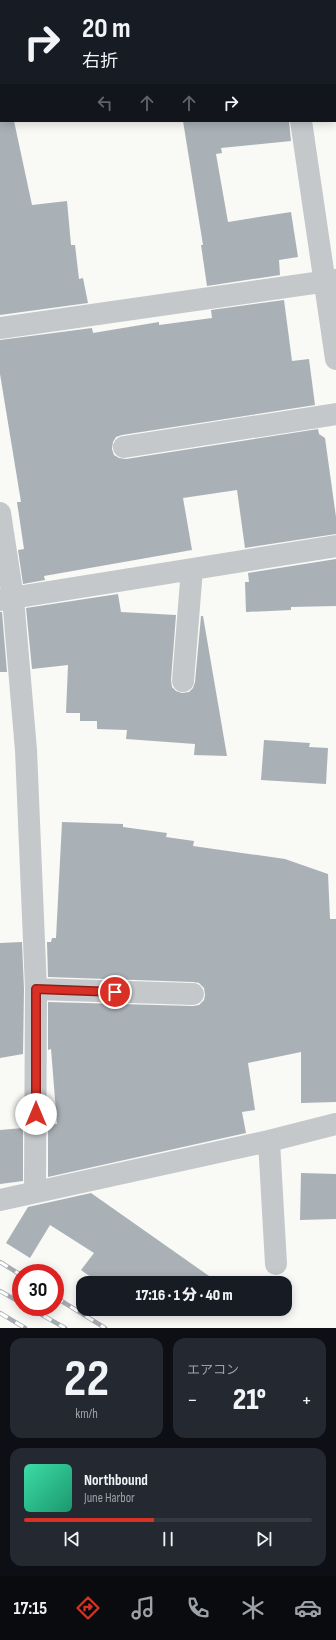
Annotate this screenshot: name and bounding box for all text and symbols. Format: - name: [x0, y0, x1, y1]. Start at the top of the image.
- text: 20 m: [82, 12, 131, 45]
- icon: right: [16, 16, 68, 68]
- text: 右折: [82, 51, 118, 72]
- icon: left: [94, 92, 116, 114]
- icon: ahead: [136, 92, 158, 114]
- icon: ahead: [178, 92, 200, 114]
- icon: right: [220, 92, 242, 114]
- pin: [98, 975, 132, 1009]
- icon: arrive: [104, 981, 126, 1003]
- position arrow: [15, 1093, 57, 1135]
- speed limit sign: 30: [12, 1264, 64, 1316]
- text: 17:16 · 1 分 · 40 m: [135, 1286, 233, 1305]
- text: 22: [64, 1348, 109, 1411]
- text: エアコン: [187, 1362, 239, 1378]
- text: 21°: [233, 1382, 266, 1418]
- text: −: [187, 1387, 198, 1414]
- text: +: [301, 1387, 312, 1414]
- text: km/h: [75, 1406, 98, 1422]
- text: Northbound: [84, 1471, 148, 1490]
- text: June Harbor: [84, 1490, 135, 1506]
- icon: previous: [61, 1528, 83, 1550]
- icon: pause: [157, 1528, 179, 1550]
- icon: next: [253, 1528, 275, 1550]
- icon: directions: [74, 1594, 102, 1622]
- icon: music: [129, 1594, 157, 1622]
- icon: phone: [184, 1594, 212, 1622]
- icon: climate: [239, 1594, 267, 1622]
- icon: car: [294, 1594, 322, 1622]
- text: 17:15: [14, 1598, 47, 1619]

